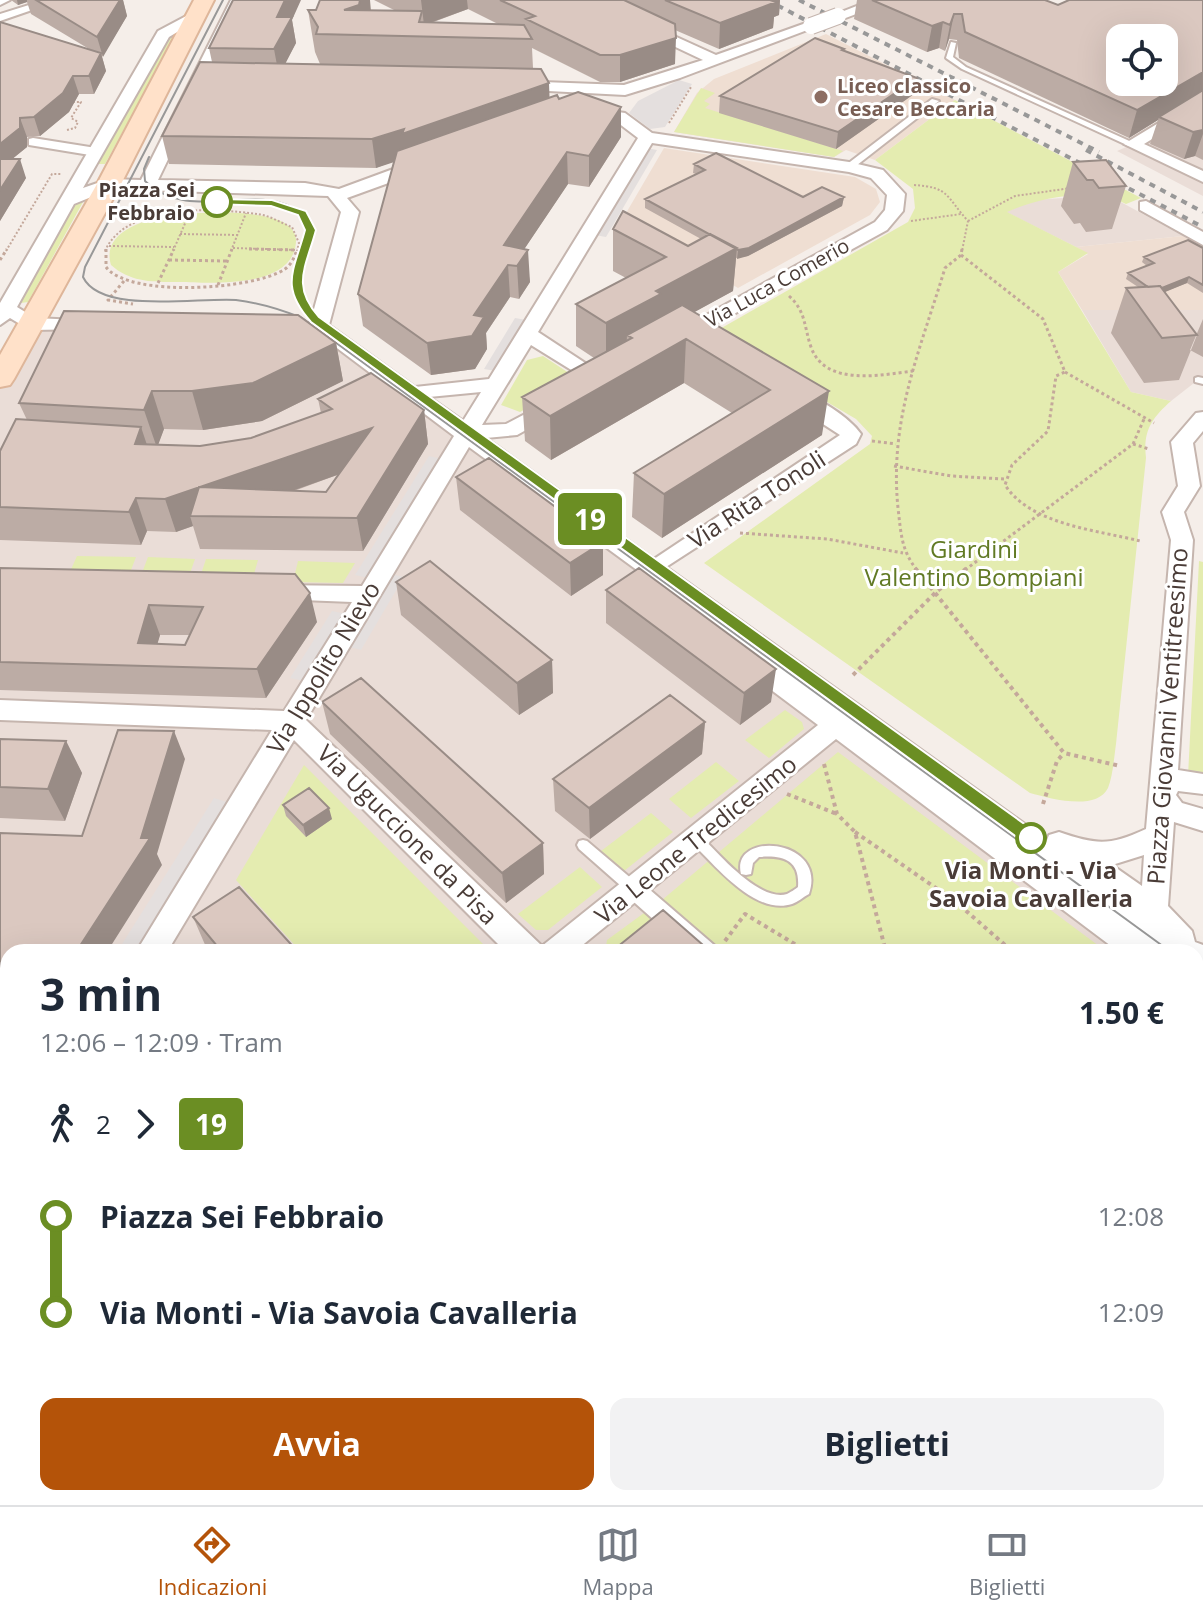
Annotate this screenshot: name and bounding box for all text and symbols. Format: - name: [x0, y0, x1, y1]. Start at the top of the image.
- map controls: [1106, 24, 1178, 96]
- button: locate: [1106, 24, 1178, 96]
- place label: Liceo classico Cesare Beccaria: [837, 72, 995, 122]
- marker: Liceo classico Cesare Beccaria: [812, 88, 830, 106]
- place label: Piazza Sei Febbraio: [99, 176, 195, 226]
- marker: Piazza Sei Febbraio: [202, 187, 232, 217]
- street label: Via Luca Comerio: [700, 232, 854, 334]
- street label: Via Rita Tonoli: [681, 442, 831, 556]
- line badge: 19: [554, 493, 626, 545]
- text: 19: [574, 500, 606, 538]
- park label: Giardini Valentino Bompiani: [865, 532, 1083, 593]
- street label: Piazza Giovanni Ventitreesimo: [1138, 546, 1195, 885]
- street label: Via Ippolito Nievo: [258, 575, 387, 760]
- street label: Via Uguccione da Pisa: [311, 736, 506, 931]
- street label: Via Leone Tredicesimo: [587, 747, 803, 931]
- marker: Via Monti - Via Savoia Cavalleria: [1016, 823, 1046, 853]
- place label: Via Monti - Via Savoia Cavalleria: [929, 853, 1133, 914]
- text: 3 min: [40, 964, 162, 1024]
- text: 1.50 €: [1079, 992, 1164, 1033]
- text: 12:06 – 12:09 · Tram: [40, 1024, 283, 1060]
- icon: walk: [40, 1102, 84, 1146]
- icon: forward: [123, 1102, 167, 1146]
- text: 19: [195, 1105, 227, 1143]
- text: 2: [96, 1106, 111, 1142]
- text: Piazza Sei Febbraio: [100, 1196, 384, 1237]
- text: 12:08: [1098, 1198, 1164, 1234]
- text: Via Monti - Via Savoia Cavalleria: [100, 1292, 578, 1333]
- text: 12:09: [1098, 1294, 1164, 1330]
- button: Avvia: [40, 1398, 594, 1490]
- button: Biglietti: [610, 1398, 1164, 1490]
- tab: Indicazioni: [158, 1523, 267, 1601]
- tab: Mappa: [582, 1523, 654, 1601]
- tab: Biglietti: [969, 1523, 1045, 1601]

